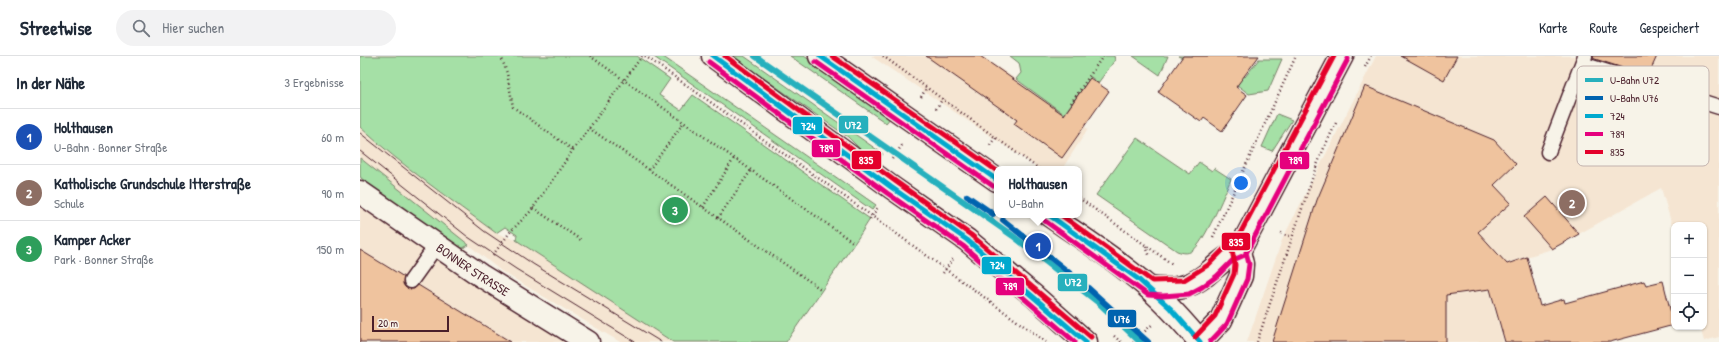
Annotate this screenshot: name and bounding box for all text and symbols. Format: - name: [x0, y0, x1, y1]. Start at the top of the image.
- search box: [116, 10, 396, 46]
- text: Streetwise: [20, 15, 92, 41]
- icon: search: [130, 17, 152, 39]
- text: Hier suchen: [162, 17, 224, 38]
- text: Karte: [1539, 18, 1568, 37]
- text: Route: [1590, 18, 1618, 37]
- text: Gespeichert: [1640, 18, 1699, 37]
- legend: [1577, 66, 1709, 166]
- text: In der Nähe: [16, 71, 85, 94]
- text: 3 Ergebnisse: [284, 73, 344, 91]
- text: U-Bahn U72: [1610, 73, 1659, 87]
- text: U-Bahn U76: [1610, 91, 1659, 105]
- text: 724: [1610, 109, 1625, 123]
- line badge: U72: [838, 115, 869, 134]
- line badge: 724: [792, 116, 823, 135]
- text: Holthausen: [54, 117, 113, 138]
- text: U72: [845, 118, 862, 132]
- text: 724: [800, 119, 815, 133]
- text: 789: [1610, 127, 1624, 141]
- text: 1: [27, 128, 31, 146]
- text: 60 m: [321, 128, 344, 146]
- text: U-Bahn · Bonner Straße: [54, 138, 167, 156]
- line badge: 789: [811, 139, 841, 158]
- text: 789: [818, 141, 833, 155]
- text: 835: [1610, 145, 1625, 159]
- line badge: 835: [851, 150, 882, 170]
- line badge: 789: [1279, 151, 1310, 170]
- text: 835: [859, 153, 874, 167]
- text: 789: [1287, 153, 1302, 167]
- popup: [994, 166, 1082, 218]
- text: Katholische Grundschule Itterstraße: [54, 173, 251, 194]
- text: Holthausen: [1009, 173, 1067, 194]
- your location: [1231, 173, 1251, 193]
- text: 2: [26, 184, 32, 202]
- text: 90 m: [322, 184, 344, 202]
- pin: 2: [1559, 188, 1585, 218]
- text: Schule: [54, 194, 84, 212]
- text: U-Bahn: [1009, 194, 1044, 212]
- pin: 3: [662, 195, 688, 225]
- map controls: [1671, 222, 1707, 330]
- button: +: [1671, 222, 1707, 258]
- text: Kamper Acker: [54, 229, 131, 250]
- pin: 1: [1025, 231, 1051, 261]
- line badge: 835: [1221, 232, 1251, 251]
- text: 835: [1229, 235, 1244, 249]
- street label: BONNER STRASSE: [433, 239, 513, 300]
- text: 3: [26, 240, 32, 258]
- text: 150 m: [316, 240, 344, 258]
- text: Park · Bonner Straße: [54, 250, 154, 268]
- line badge: 724: [981, 256, 1012, 275]
- text: 724: [989, 258, 1004, 272]
- button: −: [1671, 258, 1707, 294]
- line badge: U72: [1057, 273, 1088, 292]
- text: U72: [1065, 275, 1082, 289]
- line badge: 789: [995, 277, 1025, 296]
- text: 789: [1002, 279, 1017, 293]
- button: locate: [1671, 294, 1707, 330]
- line badge: U76: [1107, 309, 1137, 328]
- text: U76: [1114, 312, 1131, 326]
- scale bar: [372, 314, 449, 333]
- text: 20 m: [378, 316, 398, 330]

